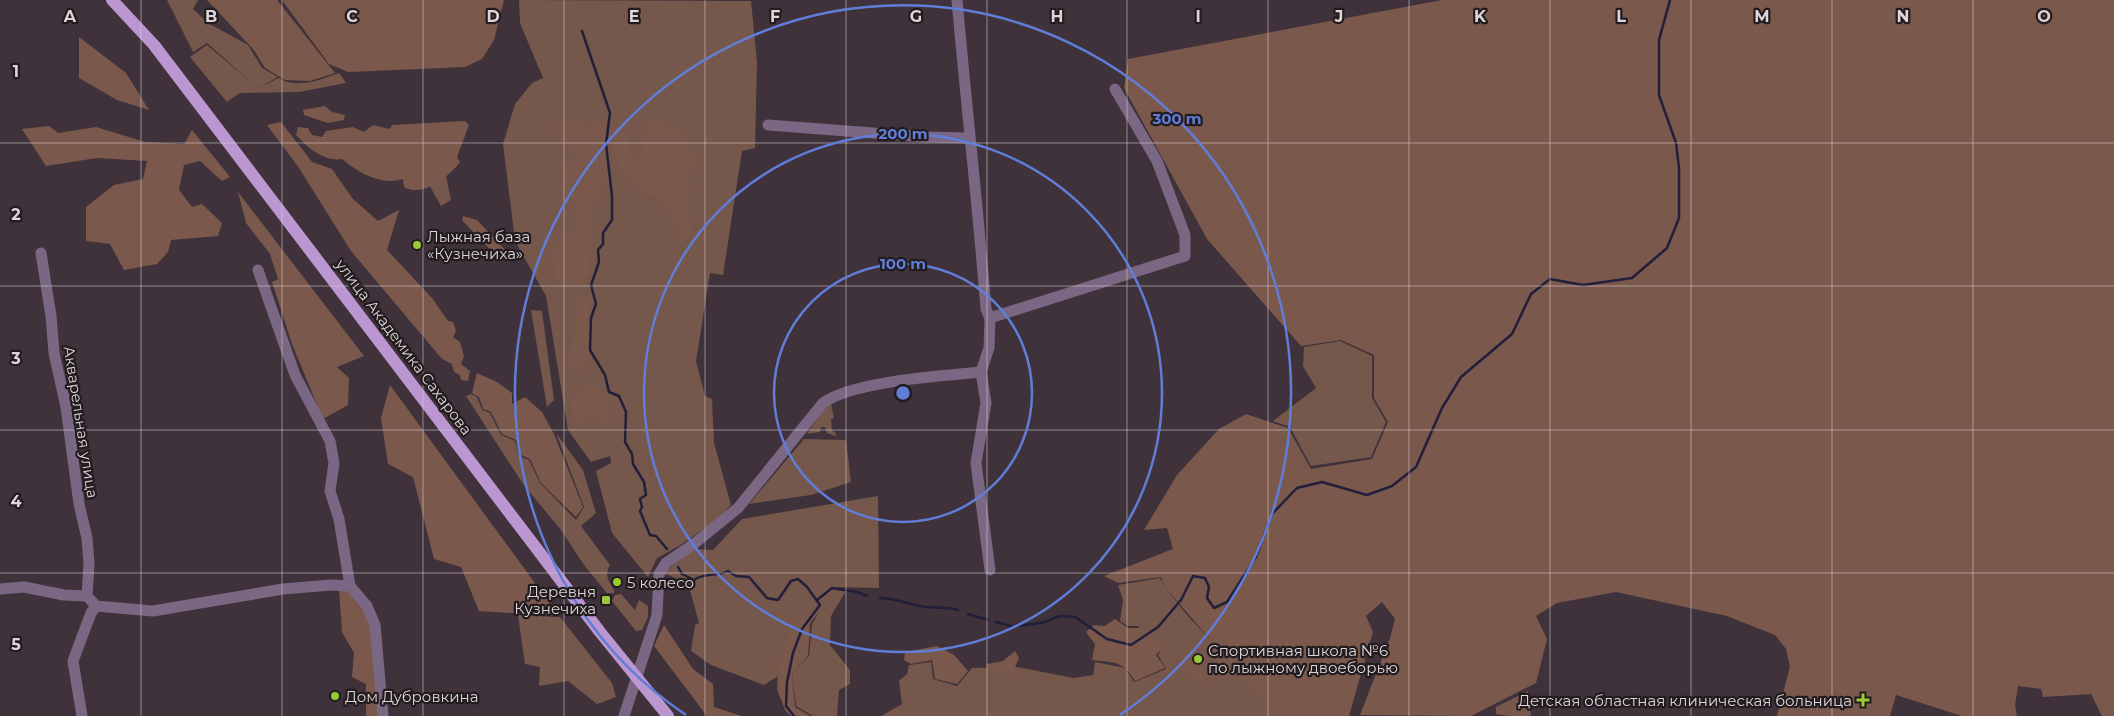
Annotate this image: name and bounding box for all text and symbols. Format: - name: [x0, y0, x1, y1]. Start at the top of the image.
- text: A: [63, 7, 77, 26]
- text: B: [205, 7, 217, 26]
- text: C: [346, 7, 358, 26]
- text: D: [486, 7, 500, 26]
- text: E: [629, 7, 639, 26]
- text: F: [770, 7, 780, 26]
- text: G: [910, 7, 922, 26]
- text: H: [1051, 7, 1063, 26]
- text: I: [1195, 7, 1201, 26]
- text: J: [1334, 7, 1343, 26]
- text: K: [1474, 7, 1487, 26]
- text: L: [1616, 7, 1626, 26]
- text: M: [1754, 7, 1770, 26]
- text: N: [1897, 7, 1909, 26]
- text: O: [2037, 7, 2051, 26]
- text: 1: [13, 62, 19, 81]
- text: 300 m: [1151, 109, 1202, 128]
- text: 200 m: [878, 124, 928, 143]
- text: 2: [11, 205, 21, 224]
- place label: Лыжная база «Кузнечиха»: [427, 227, 530, 263]
- marker: Лыжная база «Кузнечиха»: [411, 239, 423, 251]
- text: 100 m: [880, 254, 926, 273]
- street label: улица Академика Сахарова: [331, 255, 476, 439]
- street label: Акварельная улица: [60, 345, 102, 499]
- text: 3: [10, 349, 21, 368]
- centre of rings: [894, 384, 912, 402]
- text: 4: [10, 492, 22, 511]
- place label: 5 колесо: [627, 573, 694, 592]
- marker: 5 колесо: [611, 576, 623, 588]
- place label: Деревня Кузнечиха: [514, 582, 596, 618]
- marker: Деревня Кузнечиха: [600, 594, 612, 606]
- text: 5: [11, 635, 21, 654]
- place label: Спортивная школа №6 по лыжному двоеборью: [1208, 641, 1398, 677]
- marker: Спортивная школа №6 по лыжному двоеборью: [1192, 653, 1204, 665]
- place label: Дом Дубровкина: [345, 687, 478, 706]
- marker: Дом Дубровкина: [329, 690, 341, 702]
- place label: Детская областная клиническая больница: [1518, 691, 1852, 710]
- marker: Детская областная клиническая больница: [1856, 693, 1870, 707]

